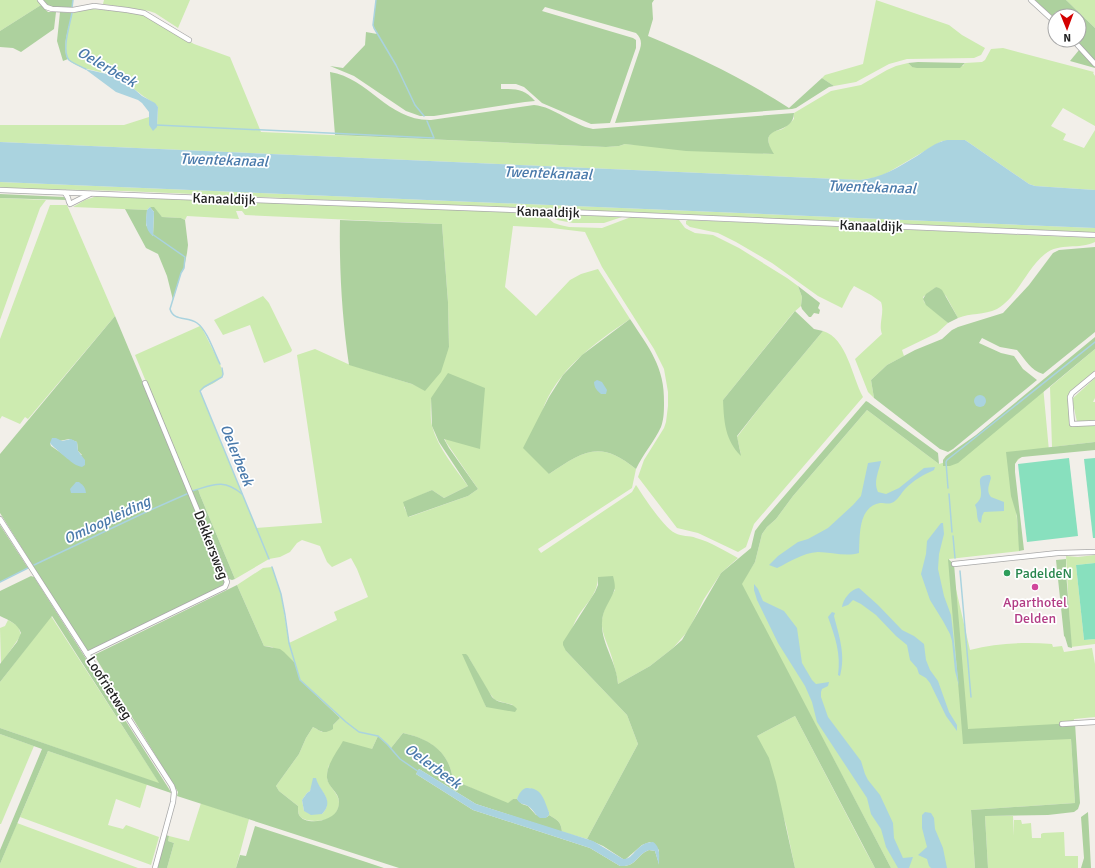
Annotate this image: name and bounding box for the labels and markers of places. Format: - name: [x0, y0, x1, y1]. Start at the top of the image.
- place label: PadeldeN: [1015, 565, 1072, 582]
- marker: PadeldeN: [1002, 568, 1012, 578]
- marker: Aparthotel Delden: [1030, 582, 1040, 592]
- place label: Aparthotel Delden: [1003, 594, 1067, 627]

